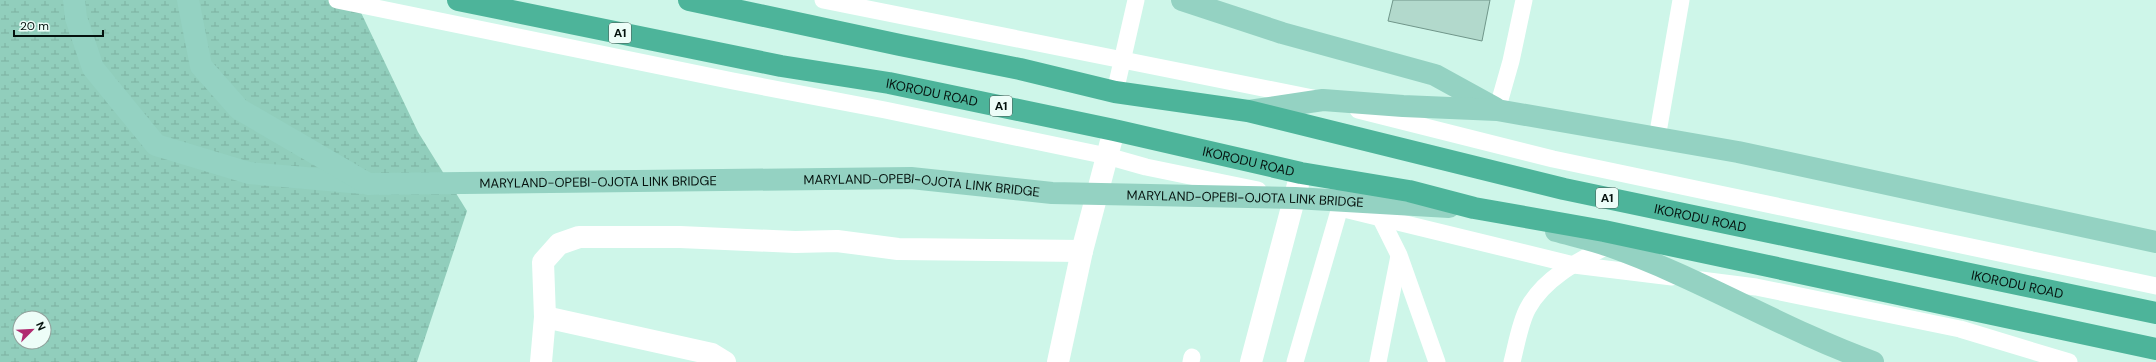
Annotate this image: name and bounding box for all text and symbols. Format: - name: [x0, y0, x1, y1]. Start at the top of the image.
- scale bar: [14, 12, 103, 38]
- text: 20 m: [20, 18, 49, 34]
- road number: A1: [609, 23, 631, 43]
- street label: IKORODU ROAD: [885, 74, 980, 110]
- road number: A1: [990, 96, 1012, 116]
- street label: IKORODU ROAD: [1201, 142, 1296, 180]
- street label: MARYLAND-OPEBI-OJOTA LINK BRIDGE: [803, 169, 1041, 200]
- street label: MARYLAND-OPEBI-OJOTA LINK BRIDGE: [479, 172, 717, 191]
- street label: MARYLAND-OPEBI-OJOTA LINK BRIDGE: [1127, 186, 1364, 211]
- road number: A1: [1596, 188, 1618, 208]
- street label: IKORODU ROAD: [1653, 200, 1748, 235]
- street label: IKORODU ROAD: [1970, 266, 2065, 302]
- north arrow: [12, 310, 52, 350]
- text: N: [33, 319, 49, 332]

